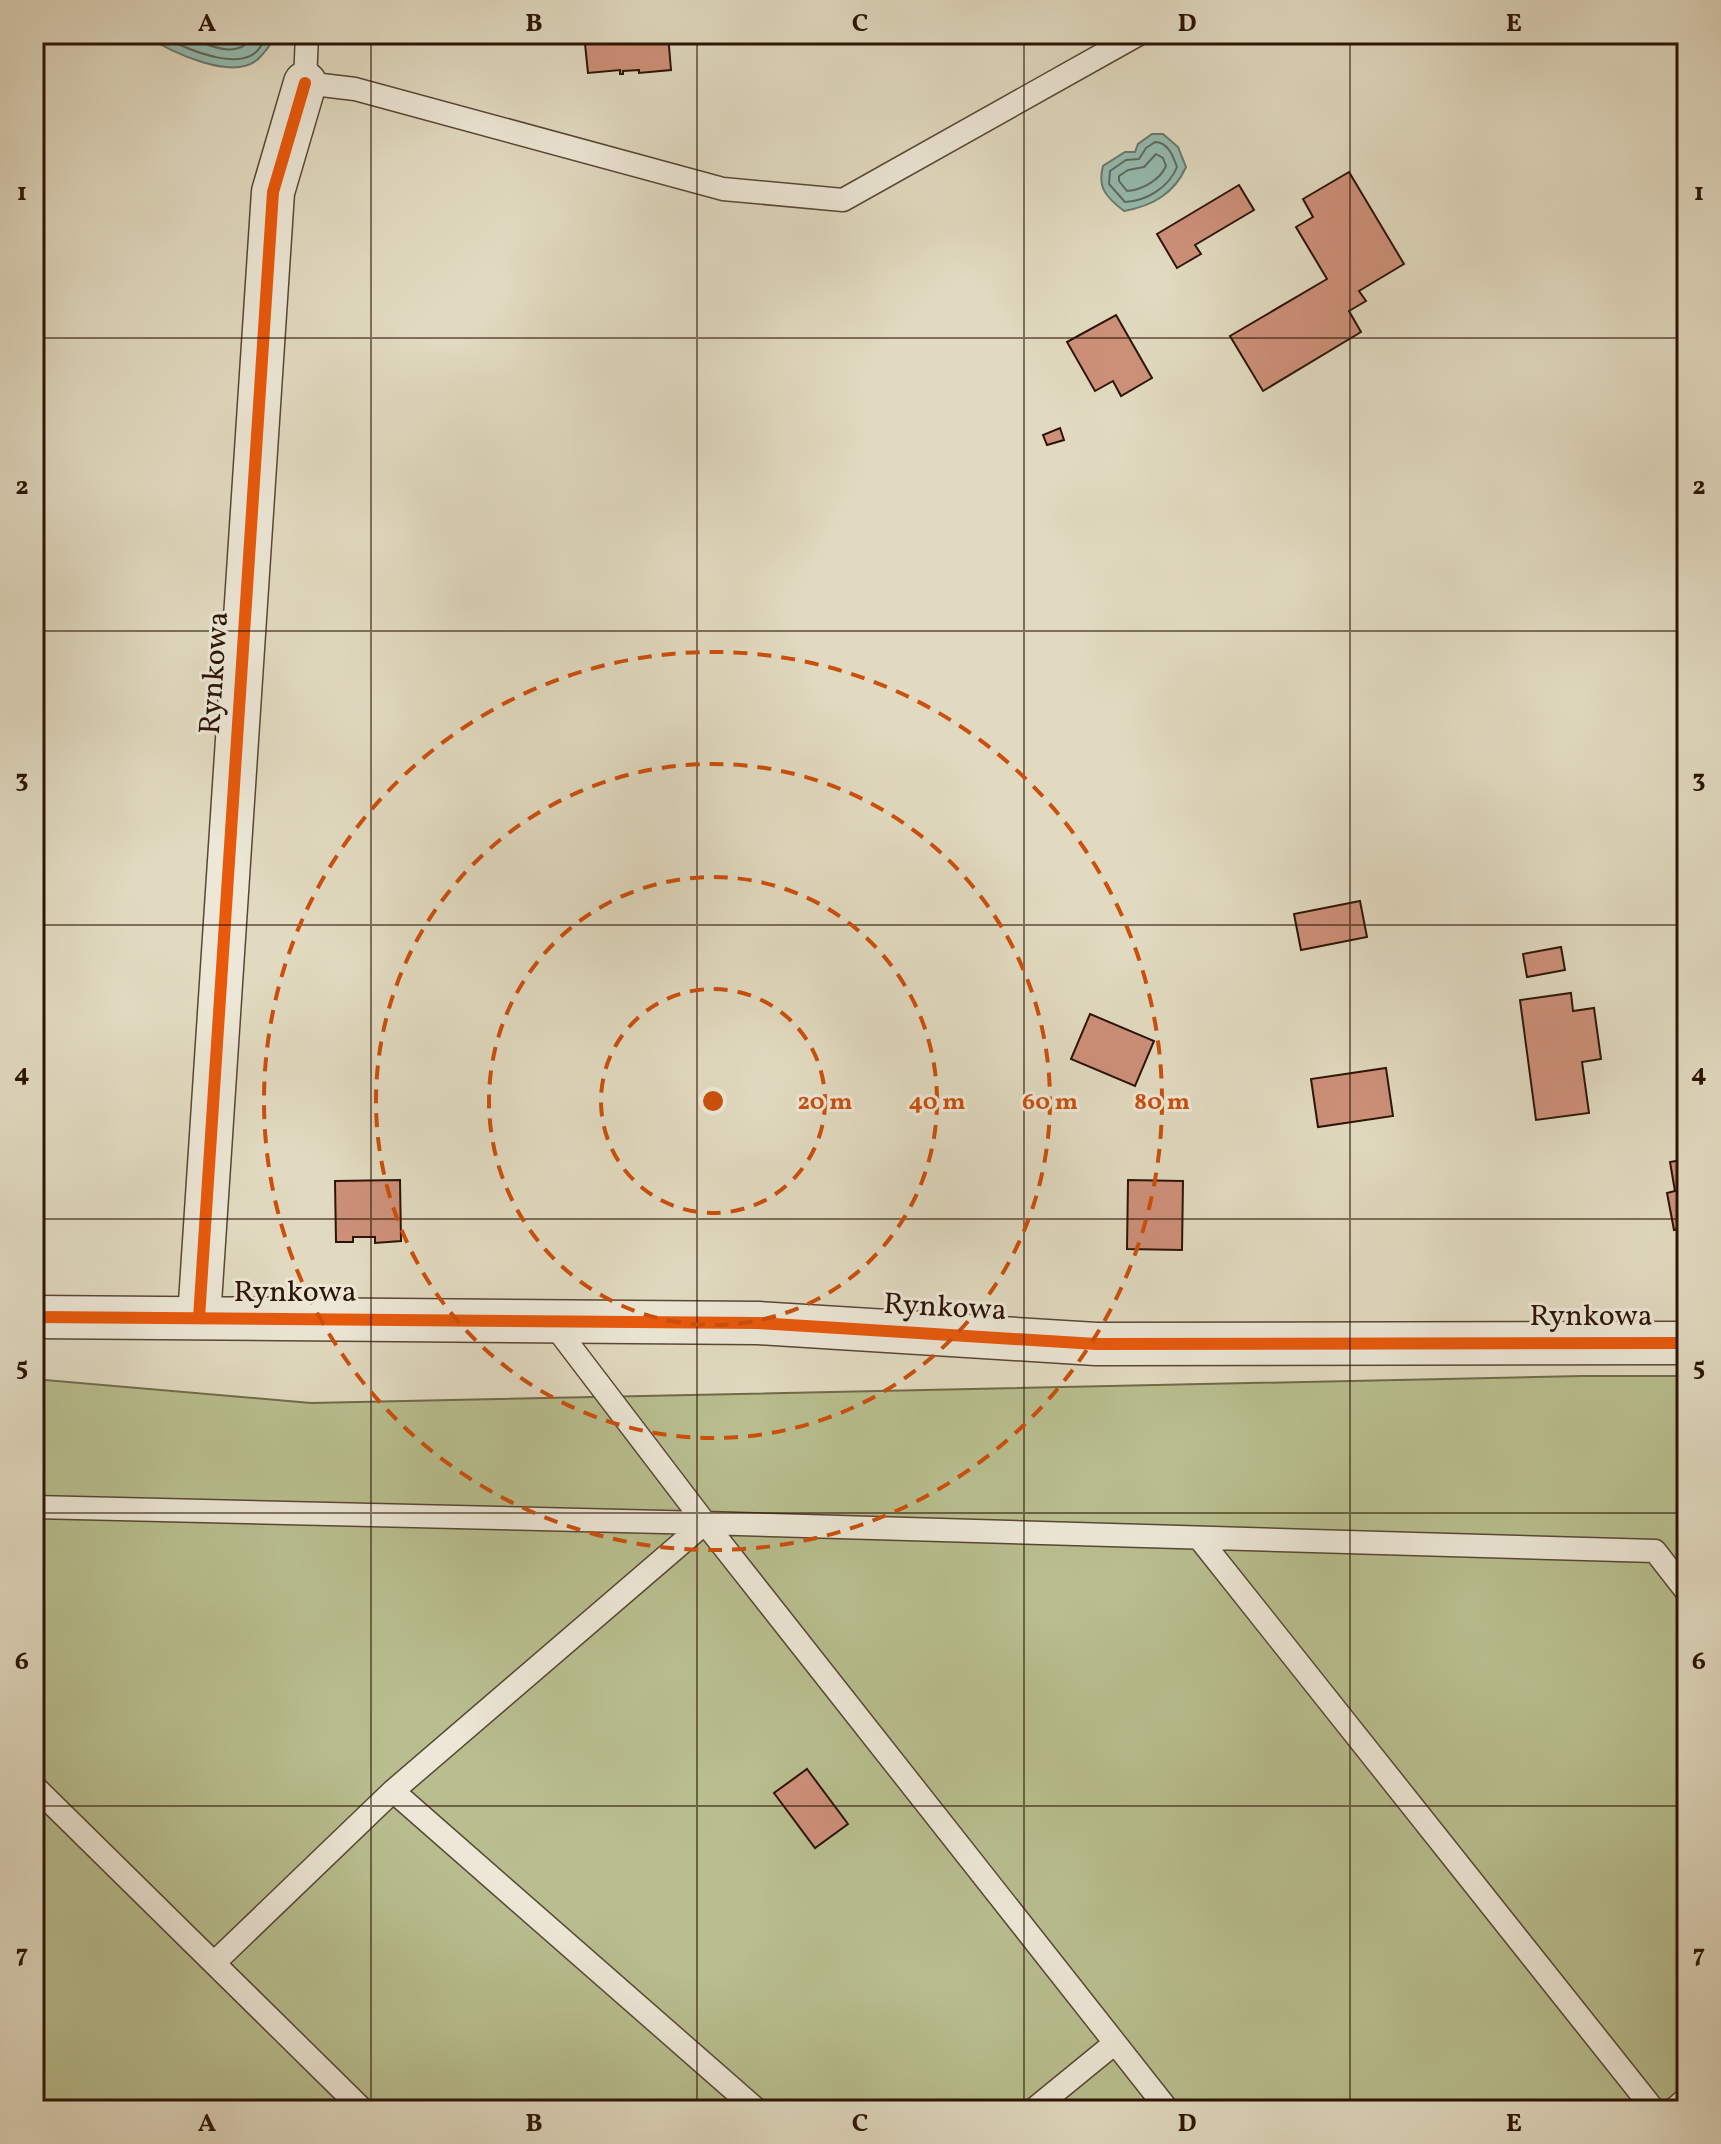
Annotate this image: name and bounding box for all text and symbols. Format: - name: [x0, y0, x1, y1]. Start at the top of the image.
- text: A: [198, 6, 217, 42]
- text: B: [525, 6, 543, 42]
- text: C: [852, 6, 868, 42]
- text: D: [1177, 6, 1197, 42]
- text: E: [1506, 6, 1522, 42]
- text: 1: [17, 175, 27, 211]
- text: 1: [1694, 175, 1704, 211]
- text: 2: [15, 469, 29, 505]
- text: 2: [1692, 469, 1706, 505]
- street label: Rynkowa: [190, 610, 240, 736]
- text: 3: [15, 762, 29, 798]
- text: 3: [1692, 762, 1706, 798]
- text: 4: [14, 1056, 30, 1092]
- text: 4: [1691, 1056, 1707, 1092]
- text: 20 m: [797, 1086, 853, 1120]
- text: 40 m: [909, 1086, 965, 1120]
- text: 60 m: [1022, 1086, 1078, 1120]
- text: 80 m: [1134, 1086, 1190, 1120]
- centre of rings: [699, 1087, 727, 1115]
- street label: Rynkowa: [233, 1272, 357, 1314]
- street label: Rynkowa: [882, 1284, 1008, 1332]
- street label: Rynkowa: [1529, 1296, 1653, 1338]
- text: 5: [16, 1350, 28, 1386]
- text: 5: [1693, 1350, 1705, 1386]
- text: 6: [15, 1644, 29, 1680]
- text: 6: [1692, 1644, 1706, 1680]
- text: 7: [16, 1937, 28, 1973]
- text: 7: [1693, 1937, 1705, 1973]
- text: A: [198, 2106, 217, 2142]
- text: B: [525, 2106, 543, 2142]
- text: C: [852, 2106, 868, 2142]
- text: D: [1177, 2106, 1197, 2142]
- text: E: [1506, 2106, 1522, 2142]

